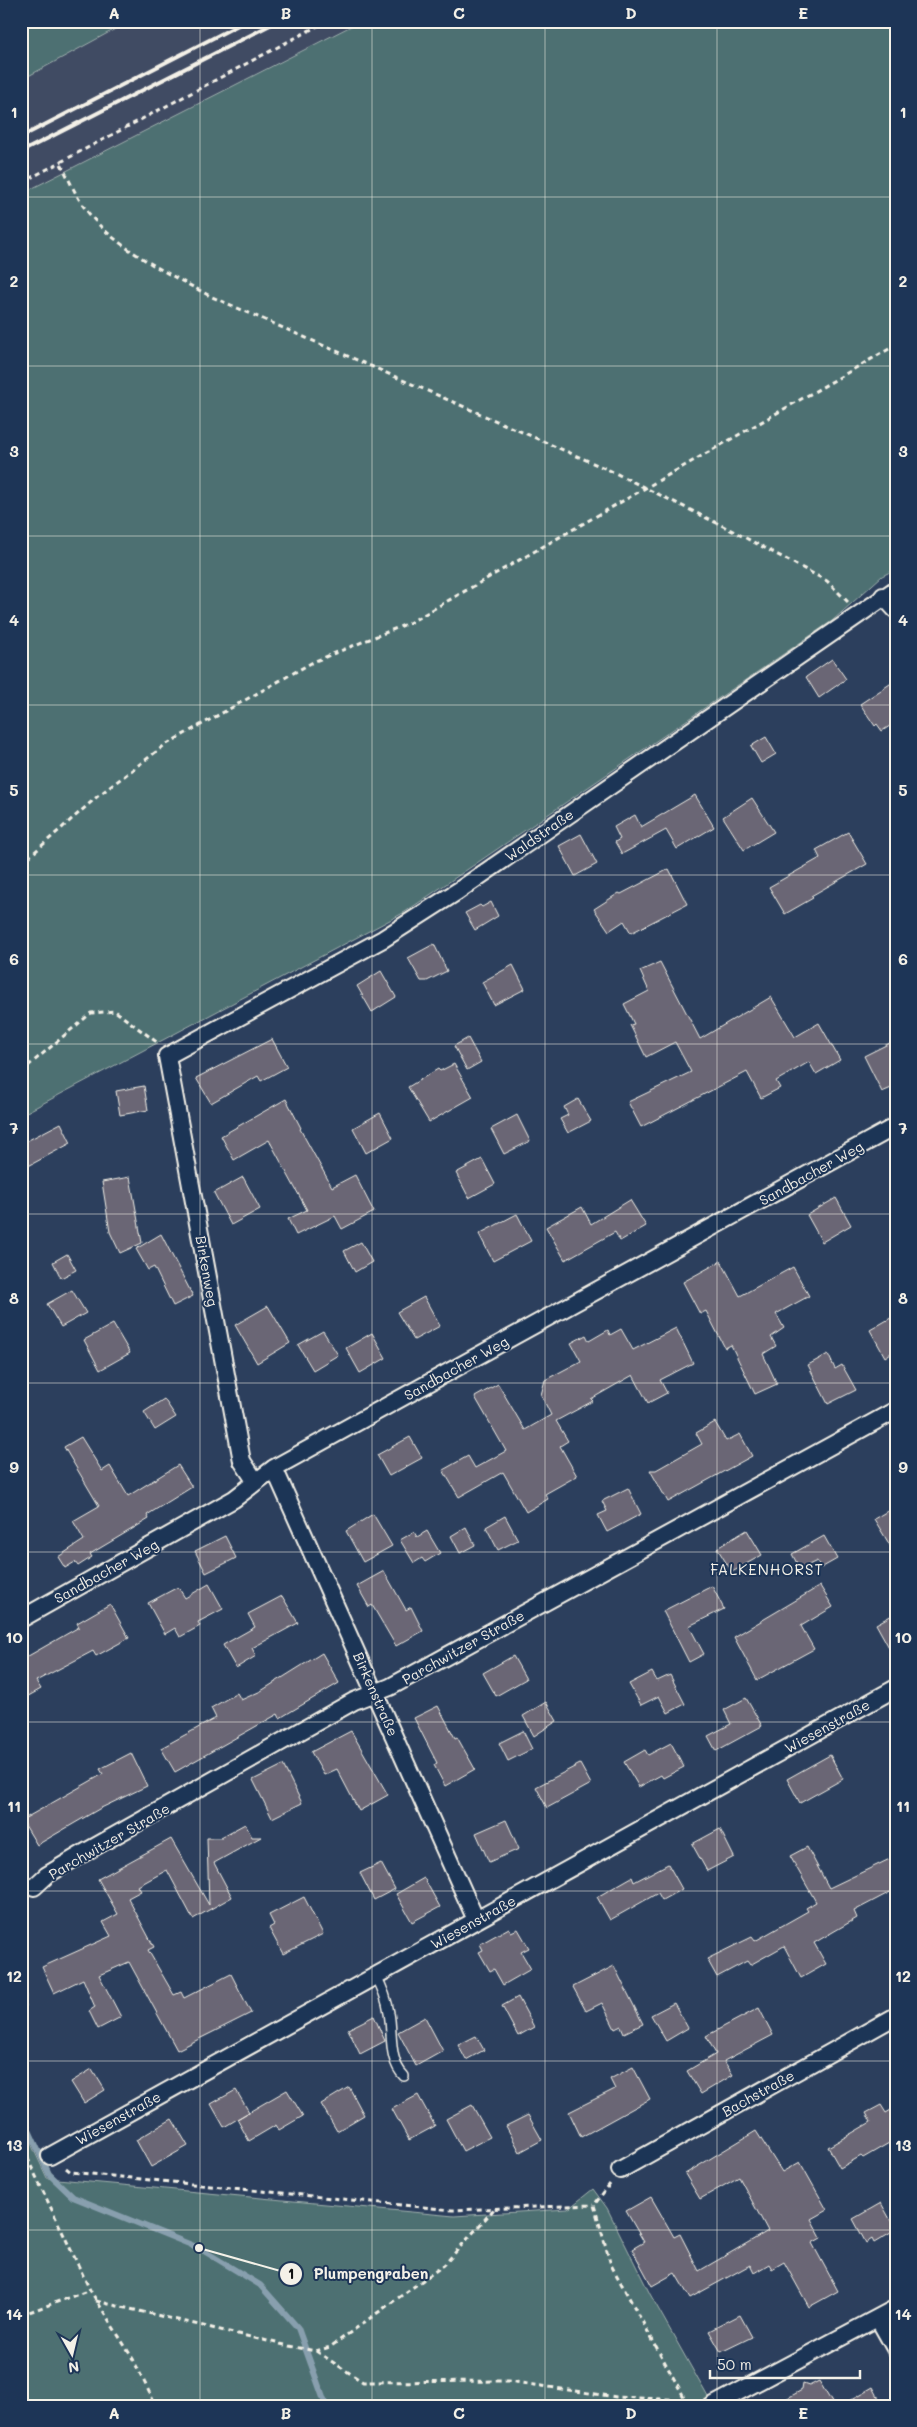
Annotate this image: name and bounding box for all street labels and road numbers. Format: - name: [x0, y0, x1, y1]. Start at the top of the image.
- street label: Waldstraße: [501, 804, 577, 866]
- street label: Sandbacher Weg: [756, 1137, 866, 1209]
- street label: Birkenweg: [191, 1234, 223, 1308]
- street label: Sandbacher Weg: [401, 1332, 511, 1404]
- street label: Sandbacher Weg: [51, 1535, 161, 1607]
- street label: Parchwitzer Straße: [398, 1605, 528, 1689]
- street label: Birkenstraße: [349, 1649, 403, 1739]
- street label: Wiesenstraße: [781, 1695, 873, 1757]
- street label: Parchwitzer Straße: [45, 1799, 173, 1883]
- street label: Wiesenstraße: [427, 1891, 519, 1953]
- street label: Bachstraße: [718, 2065, 798, 2121]
- street label: Wiesenstraße: [72, 2087, 164, 2149]

